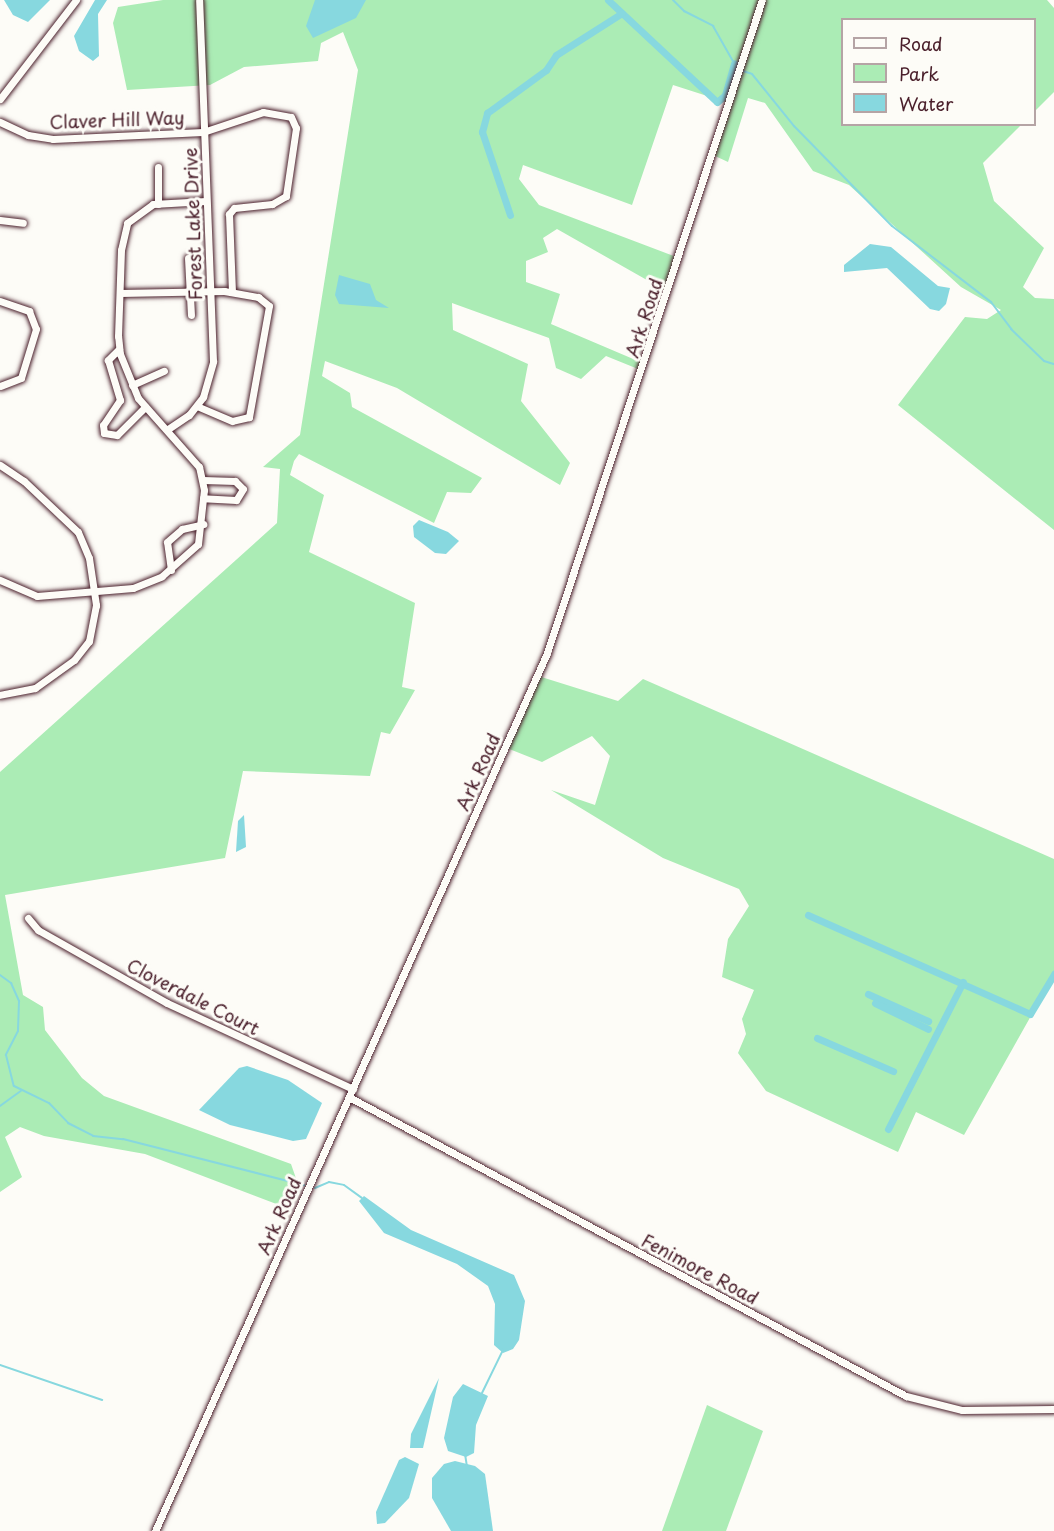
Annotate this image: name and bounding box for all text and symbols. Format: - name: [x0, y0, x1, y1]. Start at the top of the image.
- legend: [841, 18, 1036, 126]
- text: Road: [899, 30, 943, 57]
- text: Park: [899, 60, 939, 87]
- text: Water: [899, 90, 953, 117]
- street label: Claver Hill Way: [49, 107, 185, 133]
- street label: Forest Lake Drive: [180, 147, 206, 301]
- street label: Ark Road: [621, 275, 667, 361]
- street label: Ark Road: [451, 730, 505, 814]
- street label: Cloverdale Court: [123, 954, 263, 1040]
- street label: Ark Road: [252, 1174, 306, 1258]
- street label: Fenimore Road: [639, 1230, 761, 1308]

